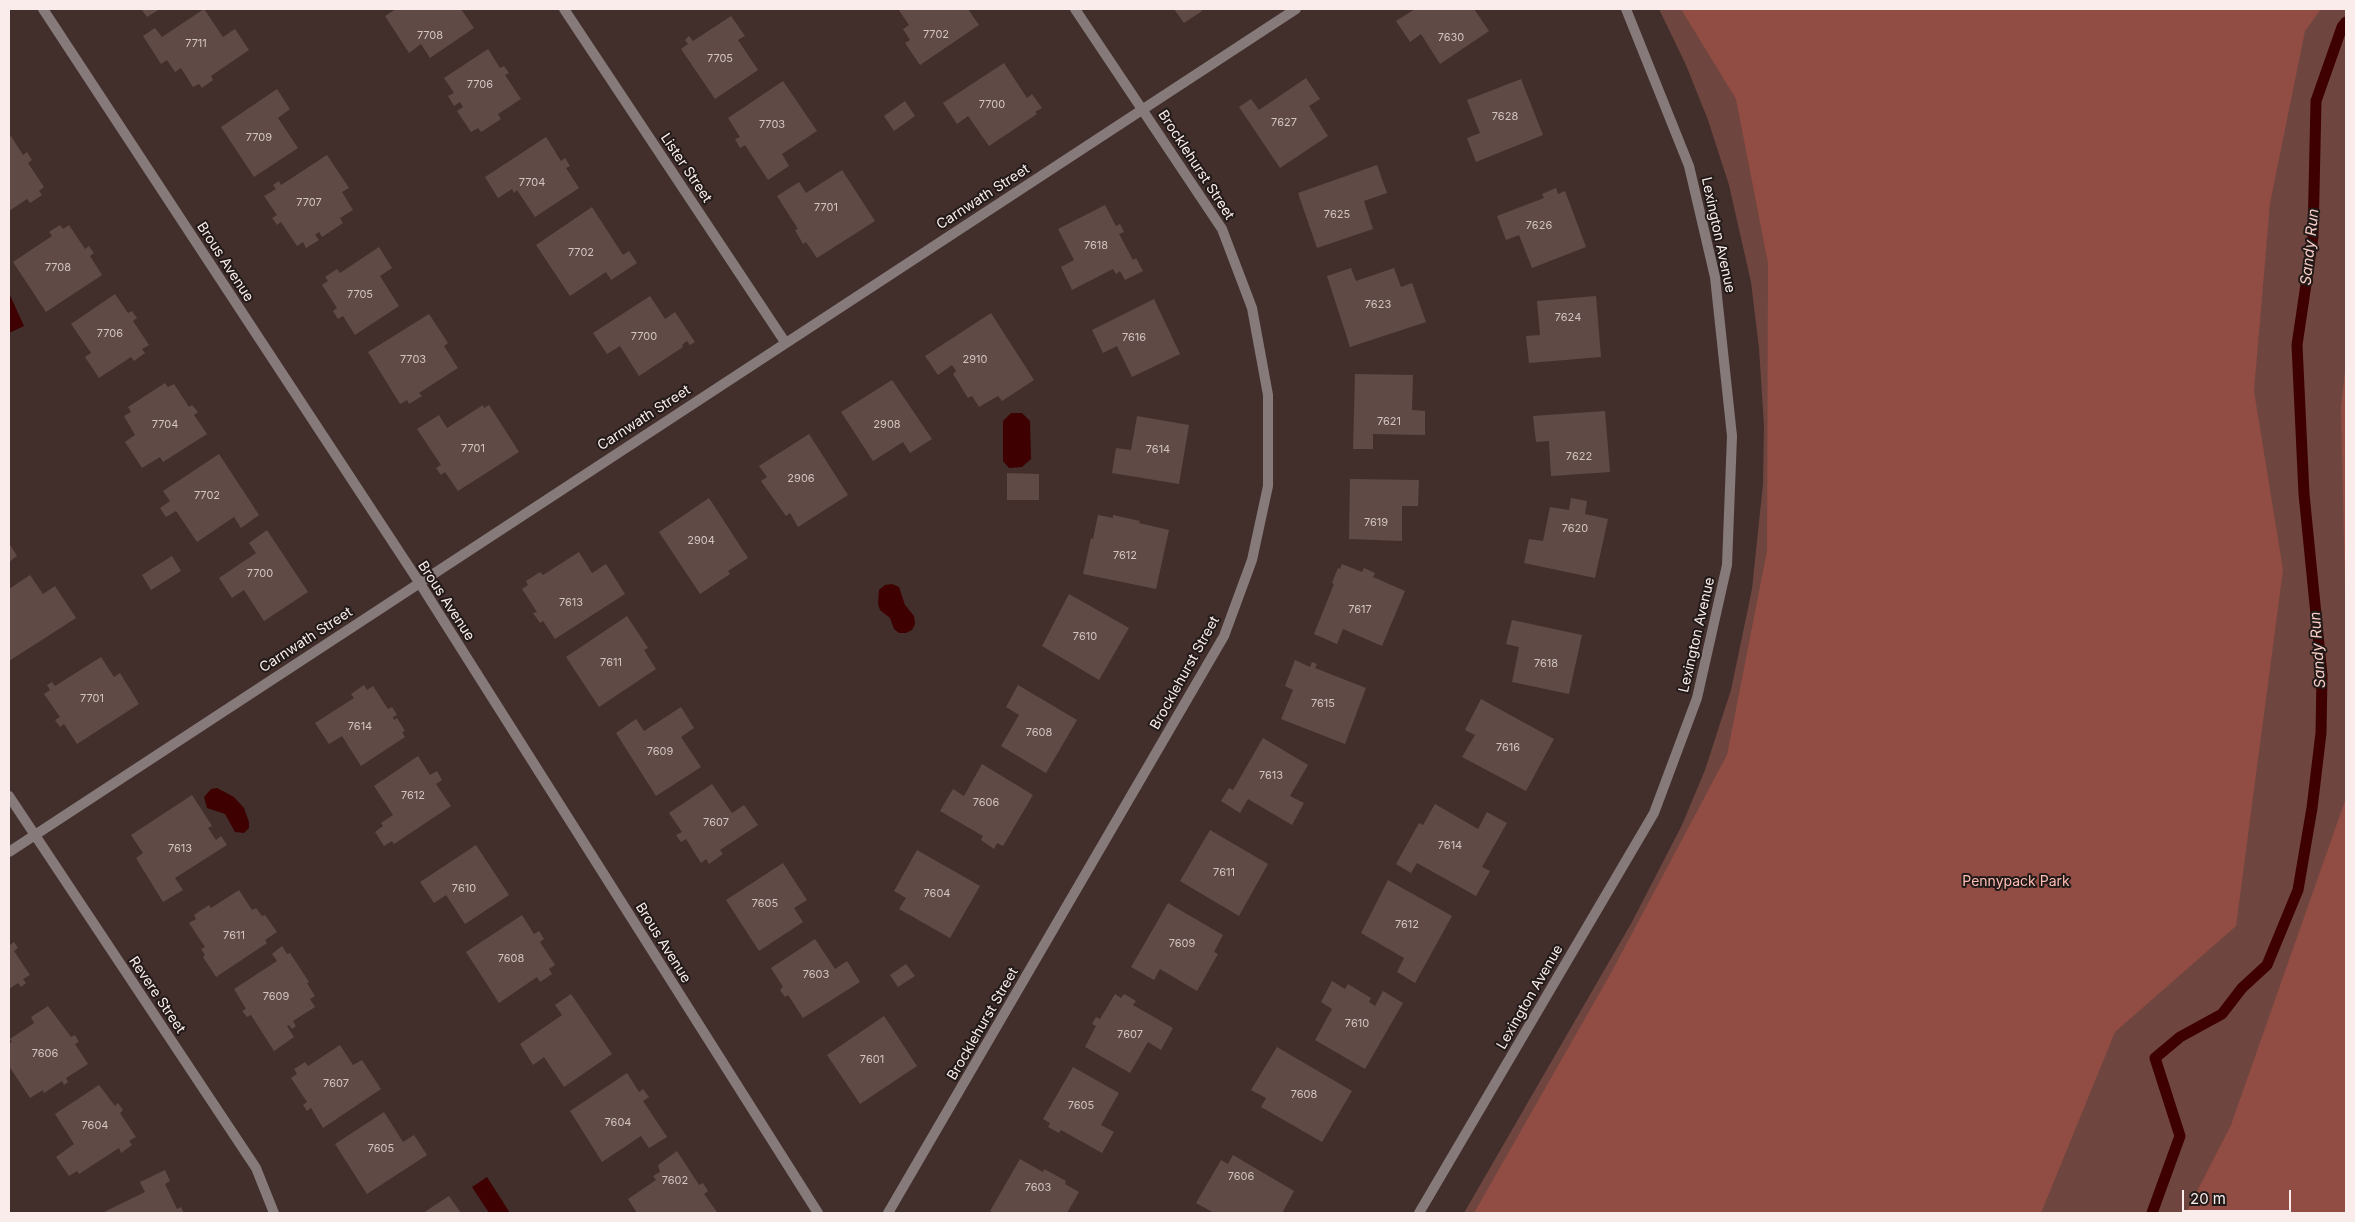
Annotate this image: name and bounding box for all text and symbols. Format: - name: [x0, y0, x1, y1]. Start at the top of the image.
- house number: 7702: [923, 28, 949, 42]
- house number: 7708: [417, 29, 443, 43]
- house number: 7630: [1438, 31, 1464, 45]
- house number: 7711: [185, 37, 207, 51]
- house number: 7705: [707, 52, 733, 66]
- house number: 7706: [467, 78, 493, 92]
- house number: 7700: [979, 98, 1005, 112]
- street label: Brocklehurst Street: [1154, 107, 1238, 223]
- house number: 7628: [1492, 110, 1518, 124]
- house number: 7627: [1271, 116, 1297, 130]
- house number: 7703: [759, 118, 785, 132]
- street label: Lister Street: [657, 130, 715, 206]
- house number: 7709: [246, 131, 272, 145]
- street label: Carnwath Street: [933, 161, 1033, 233]
- house number: 7704: [519, 176, 545, 190]
- street label: Lexington Avenue: [1698, 176, 1738, 294]
- house number: 7707: [296, 196, 322, 210]
- house number: 7701: [814, 201, 838, 215]
- house number: 7625: [1324, 208, 1350, 222]
- water label: Sandy Run: [2297, 208, 2323, 286]
- street label: Brous Avenue: [193, 219, 257, 305]
- house number: 7626: [1526, 219, 1552, 233]
- house number: 7618: [1084, 239, 1108, 253]
- house number: 7702: [568, 246, 594, 260]
- house number: 7708: [45, 261, 71, 275]
- house number: 7705: [347, 288, 373, 302]
- house number: 7623: [1365, 298, 1391, 312]
- house number: 7624: [1555, 311, 1581, 325]
- house number: 7706: [97, 327, 123, 341]
- house number: 7700: [631, 330, 657, 344]
- house number: 7616: [1122, 331, 1146, 345]
- house number: 7703: [400, 353, 426, 367]
- house number: 2910: [963, 353, 987, 367]
- street label: Carnwath Street: [594, 382, 694, 454]
- house number: 7621: [1377, 415, 1401, 429]
- house number: 7704: [152, 418, 178, 432]
- house number: 2908: [873, 418, 901, 432]
- house number: 7701: [461, 442, 485, 456]
- house number: 7614: [1146, 443, 1170, 457]
- house number: 7622: [1566, 450, 1592, 464]
- house number: 2906: [787, 472, 815, 486]
- house number: 7702: [194, 489, 220, 503]
- house number: 7619: [1364, 516, 1388, 530]
- house number: 7620: [1562, 522, 1588, 536]
- house number: 2904: [687, 534, 715, 548]
- house number: 7612: [1113, 549, 1137, 563]
- street label: Brous Avenue: [414, 558, 478, 644]
- house number: 7700: [247, 567, 273, 581]
- street label: Lexington Avenue: [1676, 576, 1718, 694]
- house number: 7613: [559, 596, 583, 610]
- house number: 7617: [1348, 603, 1372, 617]
- street label: Carnwath Street: [256, 604, 356, 676]
- water label: Sandy Run: [2306, 611, 2330, 689]
- street label: Brocklehurst Street: [1147, 613, 1223, 733]
- house number: 7610: [1073, 630, 1097, 644]
- house number: 7611: [600, 656, 622, 670]
- house number: 7618: [1534, 657, 1558, 671]
- house number: 7701: [80, 692, 104, 706]
- house number: 7615: [1311, 697, 1335, 711]
- house number: 7614: [348, 720, 372, 734]
- house number: 7608: [1026, 726, 1052, 740]
- house number: 7616: [1496, 741, 1520, 755]
- house number: 7609: [647, 745, 673, 759]
- house number: 7613: [1259, 769, 1283, 783]
- house number: 7612: [401, 789, 425, 803]
- house number: 7606: [973, 796, 999, 810]
- house number: 7607: [703, 816, 729, 830]
- house number: 7614: [1438, 839, 1462, 853]
- house number: 7613: [168, 842, 192, 856]
- house number: 7611: [1213, 866, 1235, 880]
- park label: Pennypack Park: [1962, 874, 2070, 890]
- house number: 7610: [452, 882, 476, 896]
- house number: 7604: [924, 887, 950, 901]
- house number: 7605: [752, 897, 778, 911]
- street label: Brous Avenue: [632, 900, 694, 986]
- house number: 7612: [1395, 918, 1419, 932]
- house number: 7611: [223, 929, 245, 943]
- house number: 7609: [1169, 937, 1195, 951]
- street label: Lexington Avenue: [1493, 942, 1567, 1052]
- house number: 7608: [498, 952, 524, 966]
- street label: Revere Street: [125, 953, 189, 1037]
- street label: Brocklehurst Street: [944, 965, 1022, 1083]
- house number: 7603: [803, 968, 829, 982]
- house number: 7609: [263, 990, 289, 1004]
- house number: 7610: [1345, 1017, 1369, 1031]
- house number: 7607: [1117, 1028, 1143, 1042]
- house number: 7606: [32, 1047, 58, 1061]
- house number: 7601: [860, 1053, 884, 1067]
- house number: 7607: [323, 1077, 349, 1091]
- house number: 7608: [1291, 1088, 1317, 1102]
- house number: 7605: [1068, 1099, 1094, 1113]
- house number: 7604: [605, 1116, 631, 1130]
- house number: 7604: [82, 1119, 108, 1133]
- house number: 7605: [368, 1142, 394, 1156]
- house number: 7606: [1228, 1170, 1254, 1184]
- house number: 7602: [662, 1174, 688, 1188]
- scale bar: [2185, 1180, 2294, 1212]
- house number: 7603: [1025, 1181, 1051, 1195]
- text: 20 m: [2190, 1189, 2226, 1208]

